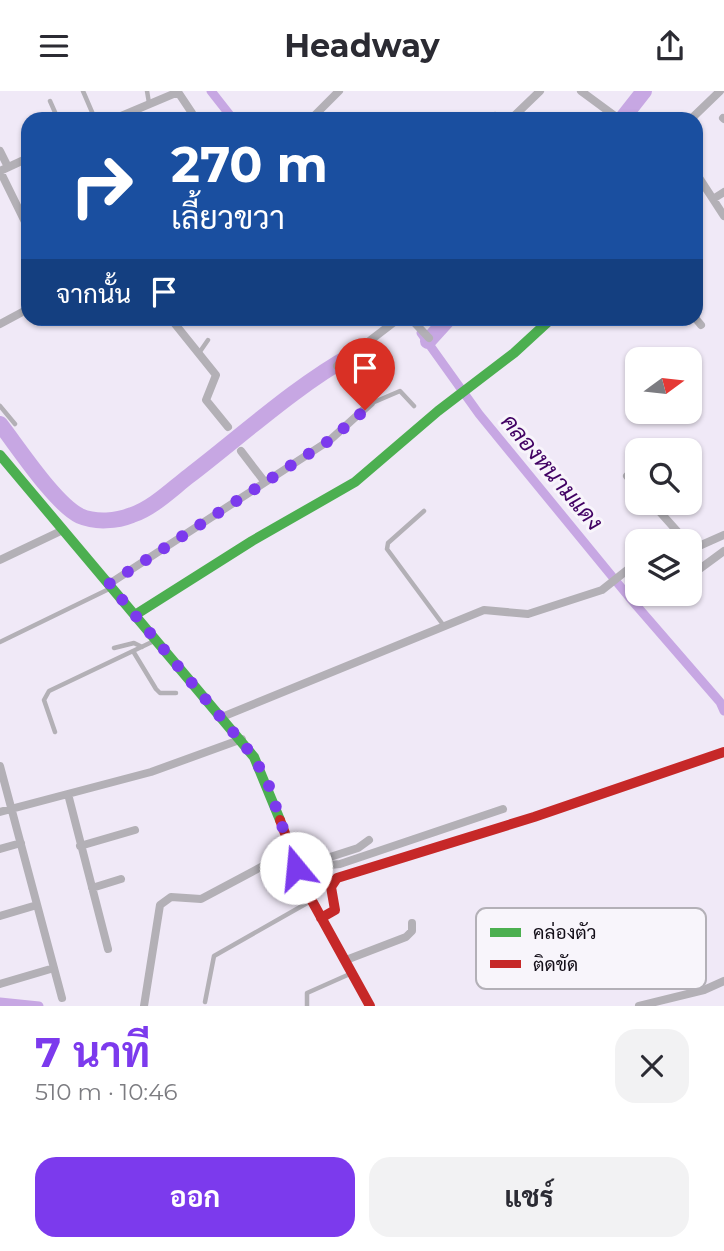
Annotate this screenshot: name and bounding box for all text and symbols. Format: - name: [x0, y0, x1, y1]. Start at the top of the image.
- text: Headway: [284, 26, 440, 65]
- icon: menu: [35, 27, 73, 65]
- icon: share: [651, 27, 689, 65]
- text: 270 m: [171, 135, 328, 194]
- icon: right: [56, 140, 147, 231]
- text: เลี้ยวขวา: [171, 198, 285, 237]
- icon: arrive: [145, 273, 183, 311]
- text: จากนั้น: [56, 278, 131, 310]
- pin: [335, 338, 395, 410]
- north arrow: [625, 347, 702, 423]
- map controls: [625, 347, 702, 606]
- icon: arrive: [346, 349, 384, 387]
- water label: คลองหนามแดง: [495, 408, 609, 536]
- button: search: [625, 438, 702, 515]
- button: layers: [625, 529, 702, 606]
- position arrow: [259, 831, 333, 905]
- legend: [476, 908, 706, 989]
- text: คล่องตัว: [533, 921, 597, 944]
- text: ติดขัด: [533, 953, 578, 976]
- text: 7 นาที: [35, 1026, 150, 1078]
- button: close: [615, 1029, 689, 1103]
- text: 510 m · 10:46: [35, 1078, 177, 1106]
- button: ออก: [35, 1157, 355, 1237]
- button: แชร์: [369, 1157, 689, 1237]

